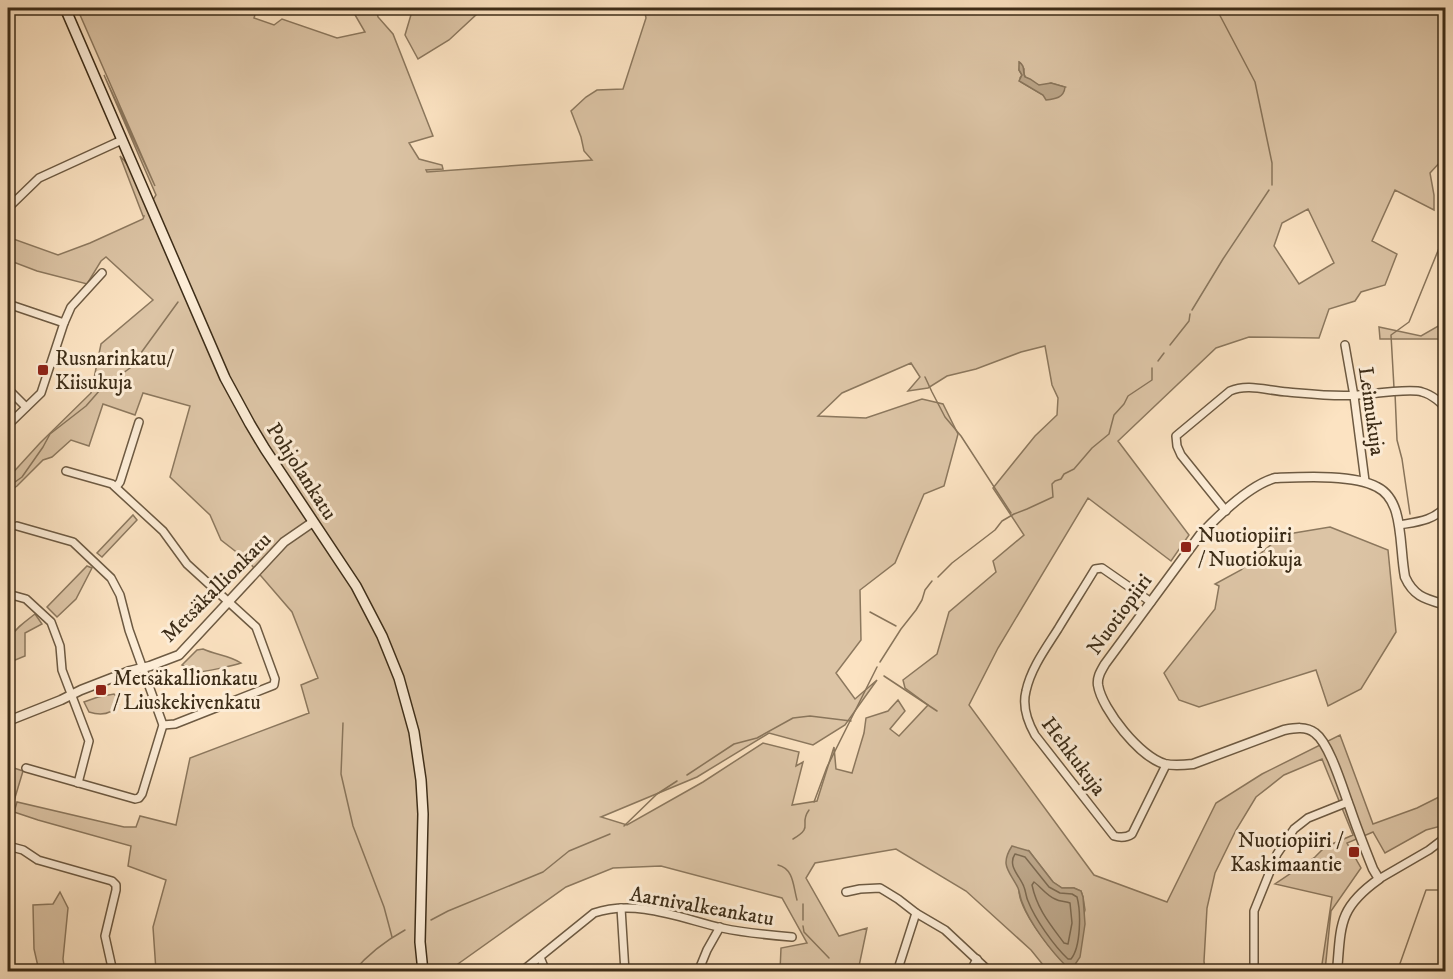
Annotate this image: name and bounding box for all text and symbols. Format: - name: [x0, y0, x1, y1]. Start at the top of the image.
- place label: Rusnarinkatu/ Kiisukuja: [55, 346, 174, 396]
- marker: Rusnarinkatu/ Kiisukuja: [36, 363, 50, 377]
- street label: Leimukuja: [1352, 365, 1390, 457]
- street label: Pohjolankatu: [260, 418, 342, 525]
- place label: Nuotiopiiri / Nuotiokuja: [1198, 523, 1302, 573]
- street label: Metsäkallionkatu: [156, 527, 277, 648]
- marker: Nuotiopiiri / Nuotiokuja: [1179, 540, 1193, 554]
- street label: Nuotiopiiri: [1082, 569, 1158, 660]
- place label: Metsäkallionkatu / Liuskekivenkatu: [113, 666, 261, 716]
- marker: Metsäkallionkatu / Liuskekivenkatu: [94, 683, 108, 697]
- street label: Hehkukuja: [1035, 712, 1111, 801]
- place label: Nuotiopiiri / Kaskimaantie: [1230, 828, 1344, 878]
- marker: Nuotiopiiri / Kaskimaantie: [1347, 845, 1361, 859]
- street label: Aarnivalkeankatu: [628, 882, 776, 932]

